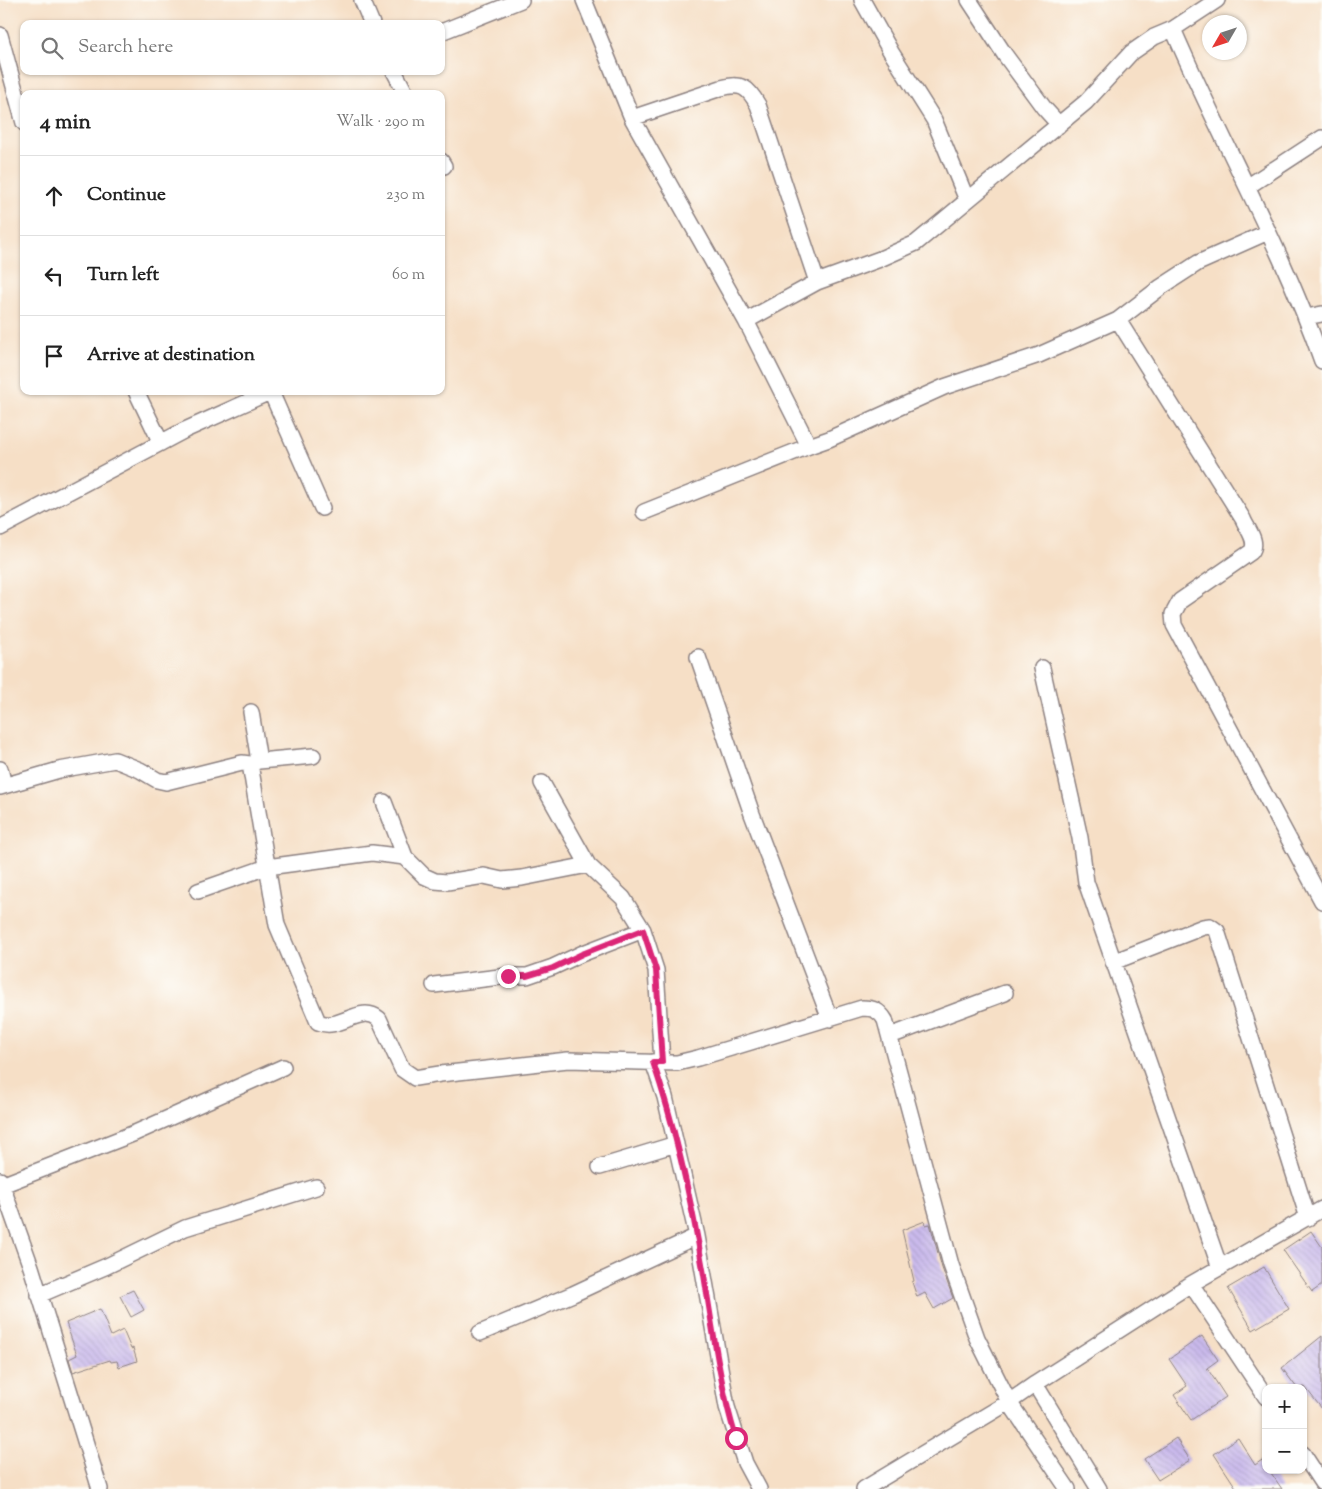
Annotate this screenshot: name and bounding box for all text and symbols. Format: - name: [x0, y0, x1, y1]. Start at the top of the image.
- north arrow: [1202, 15, 1247, 60]
- search box: [20, 20, 445, 75]
- icon: search: [38, 34, 66, 62]
- text: Search here: [78, 34, 173, 61]
- text: 4 min: [40, 108, 91, 138]
- text: Walk · 290 m: [336, 111, 425, 134]
- icon: ahead: [40, 182, 68, 210]
- text: Continue: [87, 182, 166, 209]
- text: 230 m: [386, 184, 425, 207]
- icon: left: [40, 262, 68, 290]
- text: Turn left: [87, 262, 159, 289]
- text: 60 m: [392, 264, 425, 287]
- icon: arrive: [40, 342, 68, 370]
- text: Arrive at destination: [87, 342, 255, 369]
- route end: [497, 965, 520, 988]
- map controls: [1262, 1384, 1307, 1474]
- button: +: [1262, 1384, 1307, 1429]
- route start: [725, 1427, 748, 1450]
- button: −: [1262, 1429, 1307, 1474]

